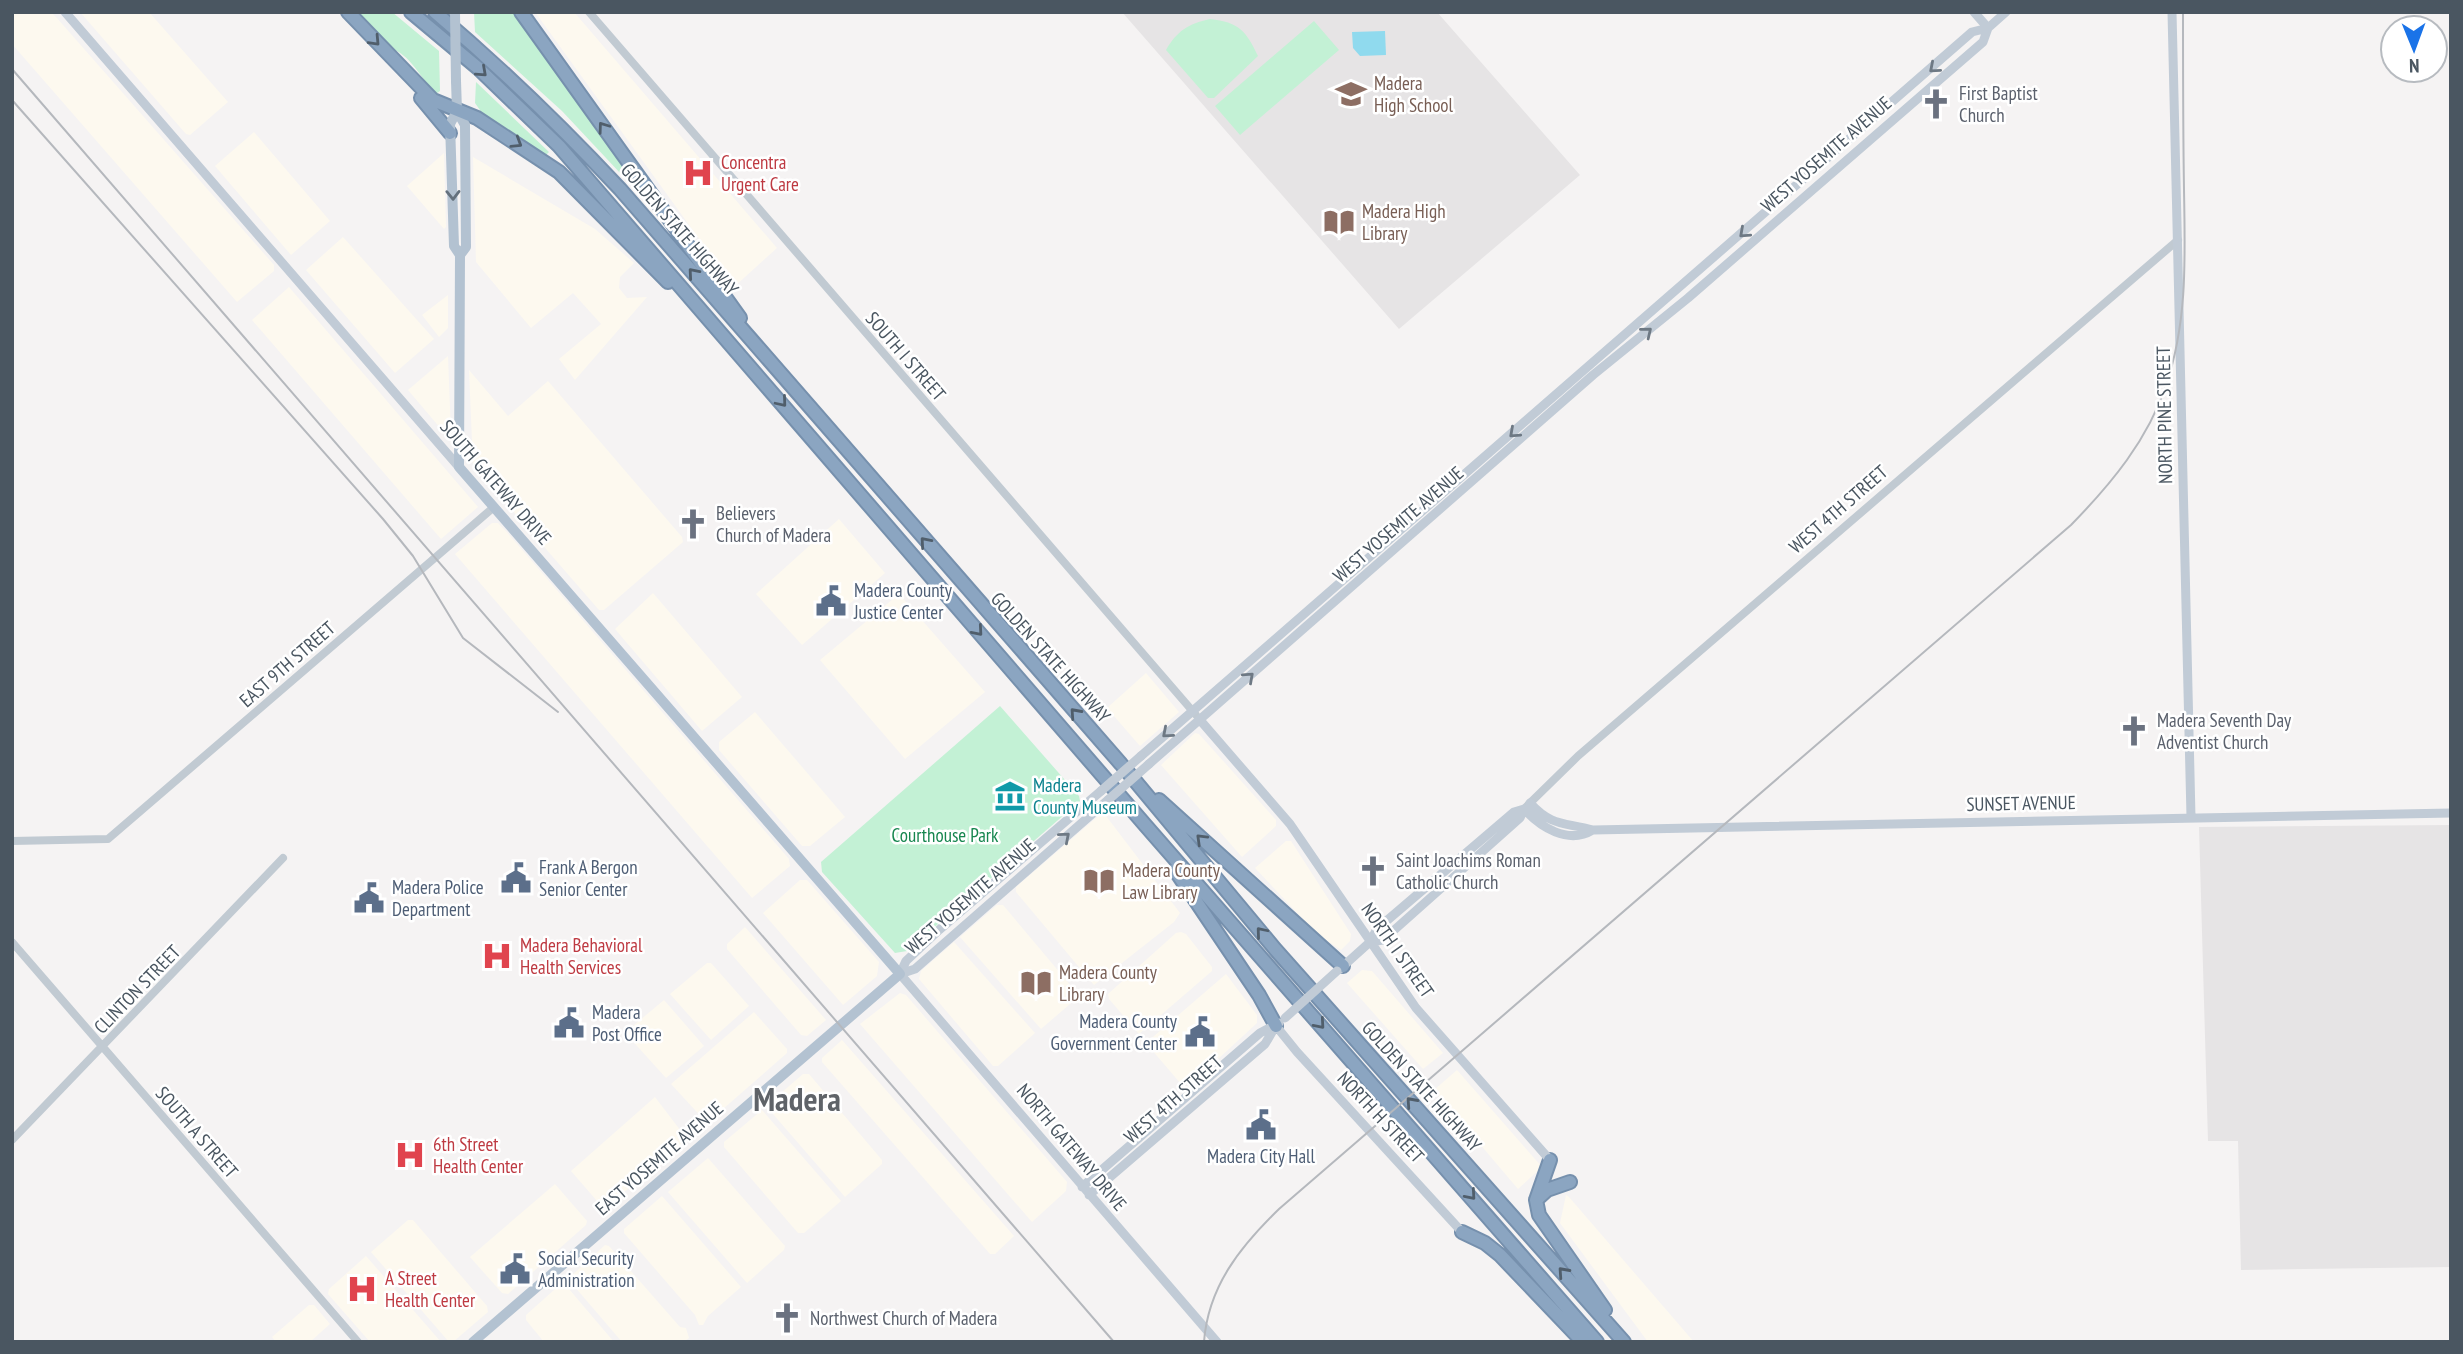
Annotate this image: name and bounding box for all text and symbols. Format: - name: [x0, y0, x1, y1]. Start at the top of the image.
- north arrow: [2379, 14, 2449, 84]
- one-way arrow: [367, 33, 379, 46]
- text: N: [2409, 54, 2420, 78]
- one-way arrow: [1930, 60, 1943, 72]
- one-way arrow: [474, 64, 487, 76]
- place label: Madera High School: [1374, 71, 1454, 117]
- school or university icon: Madera High School: [1334, 77, 1368, 111]
- place label: First Baptist Church: [1959, 81, 2038, 127]
- church icon: First Baptist Church: [1919, 87, 1953, 121]
- street label: WEST YOSEMITE AVENUE: [1756, 91, 1896, 217]
- one-way arrow: [599, 122, 611, 135]
- one-way arrow: [509, 135, 522, 148]
- place label: Concentra Urgent Care: [721, 150, 799, 196]
- hospital icon: Concentra Urgent Care: [681, 156, 715, 190]
- street label: GOLDEN STATE HIGHWAY: [616, 158, 744, 300]
- one-way arrow: [445, 190, 460, 201]
- place label: Madera High Library: [1362, 199, 1446, 245]
- library icon: Madera High Library: [1322, 205, 1356, 239]
- one-way arrow: [1739, 225, 1752, 237]
- one-way arrow: [689, 268, 701, 281]
- street label: SOUTH I STREET: [861, 307, 952, 406]
- one-way arrow: [1638, 328, 1651, 340]
- street label: NORTH PINE STREET: [2151, 346, 2177, 484]
- one-way arrow: [774, 394, 786, 407]
- street label: SOUTH GATEWAY DRIVE: [435, 414, 557, 550]
- one-way arrow: [1509, 424, 1522, 437]
- street label: WEST 4TH STREET: [1784, 459, 1893, 558]
- street label: WEST YOSEMITE AVENUE: [1328, 461, 1468, 587]
- place label: Believers Church of Madera: [716, 501, 831, 547]
- church icon: Believers Church of Madera: [676, 507, 710, 541]
- one-way arrow: [921, 537, 933, 550]
- place label: Madera County Justice Center: [853, 578, 953, 624]
- public building icon: Madera County Justice Center: [814, 584, 848, 618]
- street label: GOLDEN STATE HIGHWAY: [986, 587, 1116, 727]
- street label: EAST 9TH STREET: [234, 616, 340, 712]
- one-way arrow: [970, 623, 982, 636]
- one-way arrow: [1241, 673, 1254, 685]
- one-way arrow: [1071, 708, 1083, 721]
- place label: Madera Seventh Day Adventist Church: [2157, 708, 2292, 754]
- church icon: Madera Seventh Day Adventist Church: [2117, 714, 2151, 748]
- one-way arrow: [1162, 725, 1175, 737]
- place label: Madera County Museum: [1033, 773, 1137, 819]
- museum icon: Madera County Museum: [993, 779, 1027, 813]
- street label: SUNSET AVENUE: [1966, 790, 2076, 816]
- park label: Courthouse Park: [892, 823, 999, 847]
- street label: WEST YOSEMITE AVENUE: [900, 833, 1040, 959]
- one-way arrow: [1056, 833, 1069, 845]
- one-way arrow: [1196, 835, 1209, 848]
- place label: Saint Joachims Roman Catholic Church: [1396, 848, 1541, 894]
- church icon: Saint Joachims Roman Catholic Church: [1356, 854, 1390, 888]
- place label: Frank A Bergon Senior Center: [539, 855, 638, 901]
- place label: Madera County Law Library: [1122, 858, 1221, 904]
- public building icon: Frank A Bergon Senior Center: [499, 861, 533, 895]
- library icon: Madera County Law Library: [1082, 864, 1116, 898]
- place label: Madera Police Department: [392, 875, 484, 921]
- public building icon: Madera Police Department: [352, 881, 386, 915]
- street label: NORTH I STREET: [1356, 898, 1440, 1003]
- one-way arrow: [1257, 927, 1269, 940]
- place label: Madera Behavioral Health Services: [520, 933, 643, 979]
- street label: CLINTON STREET: [89, 939, 186, 1038]
- hospital icon: Madera Behavioral Health Services: [480, 939, 514, 973]
- place label: Madera County Library: [1059, 960, 1158, 1006]
- library icon: Madera County Library: [1019, 966, 1053, 1000]
- place label: Madera Post Office: [592, 1000, 662, 1046]
- public building icon: Madera Post Office: [552, 1006, 586, 1040]
- place label: Madera County Government Center: [1051, 1009, 1178, 1055]
- public building icon: Madera County Government Center: [1183, 1015, 1217, 1049]
- one-way arrow: [1312, 1016, 1324, 1029]
- street label: GOLDEN STATE HIGHWAY: [1357, 1016, 1487, 1156]
- street label: WEST 4TH STREET: [1119, 1049, 1228, 1148]
- street label: NORTH H STREET: [1333, 1066, 1430, 1168]
- district label: Madera: [753, 1077, 841, 1120]
- street label: NORTH GATEWAY DRIVE: [1012, 1079, 1132, 1215]
- street label: SOUTH A STREET: [151, 1081, 244, 1183]
- street label: EAST YOSEMITE AVENUE: [590, 1096, 728, 1220]
- one-way arrow: [1407, 1098, 1420, 1111]
- public building icon: Madera City Hall: [1244, 1108, 1278, 1142]
- place label: 6th Street Health Center: [433, 1132, 524, 1178]
- hospital icon: 6th Street Health Center: [393, 1138, 427, 1172]
- place label: Madera City Hall: [1207, 1144, 1315, 1168]
- one-way arrow: [1463, 1187, 1475, 1200]
- place label: Social Security Administration: [538, 1246, 635, 1292]
- public building icon: Social Security Administration: [498, 1252, 532, 1286]
- place label: A Street Health Center: [385, 1266, 476, 1312]
- one-way arrow: [1558, 1268, 1571, 1281]
- hospital icon: A Street Health Center: [345, 1272, 379, 1306]
- church icon: Northwest Church of Madera: [770, 1301, 804, 1335]
- place label: Northwest Church of Madera: [810, 1306, 997, 1330]

